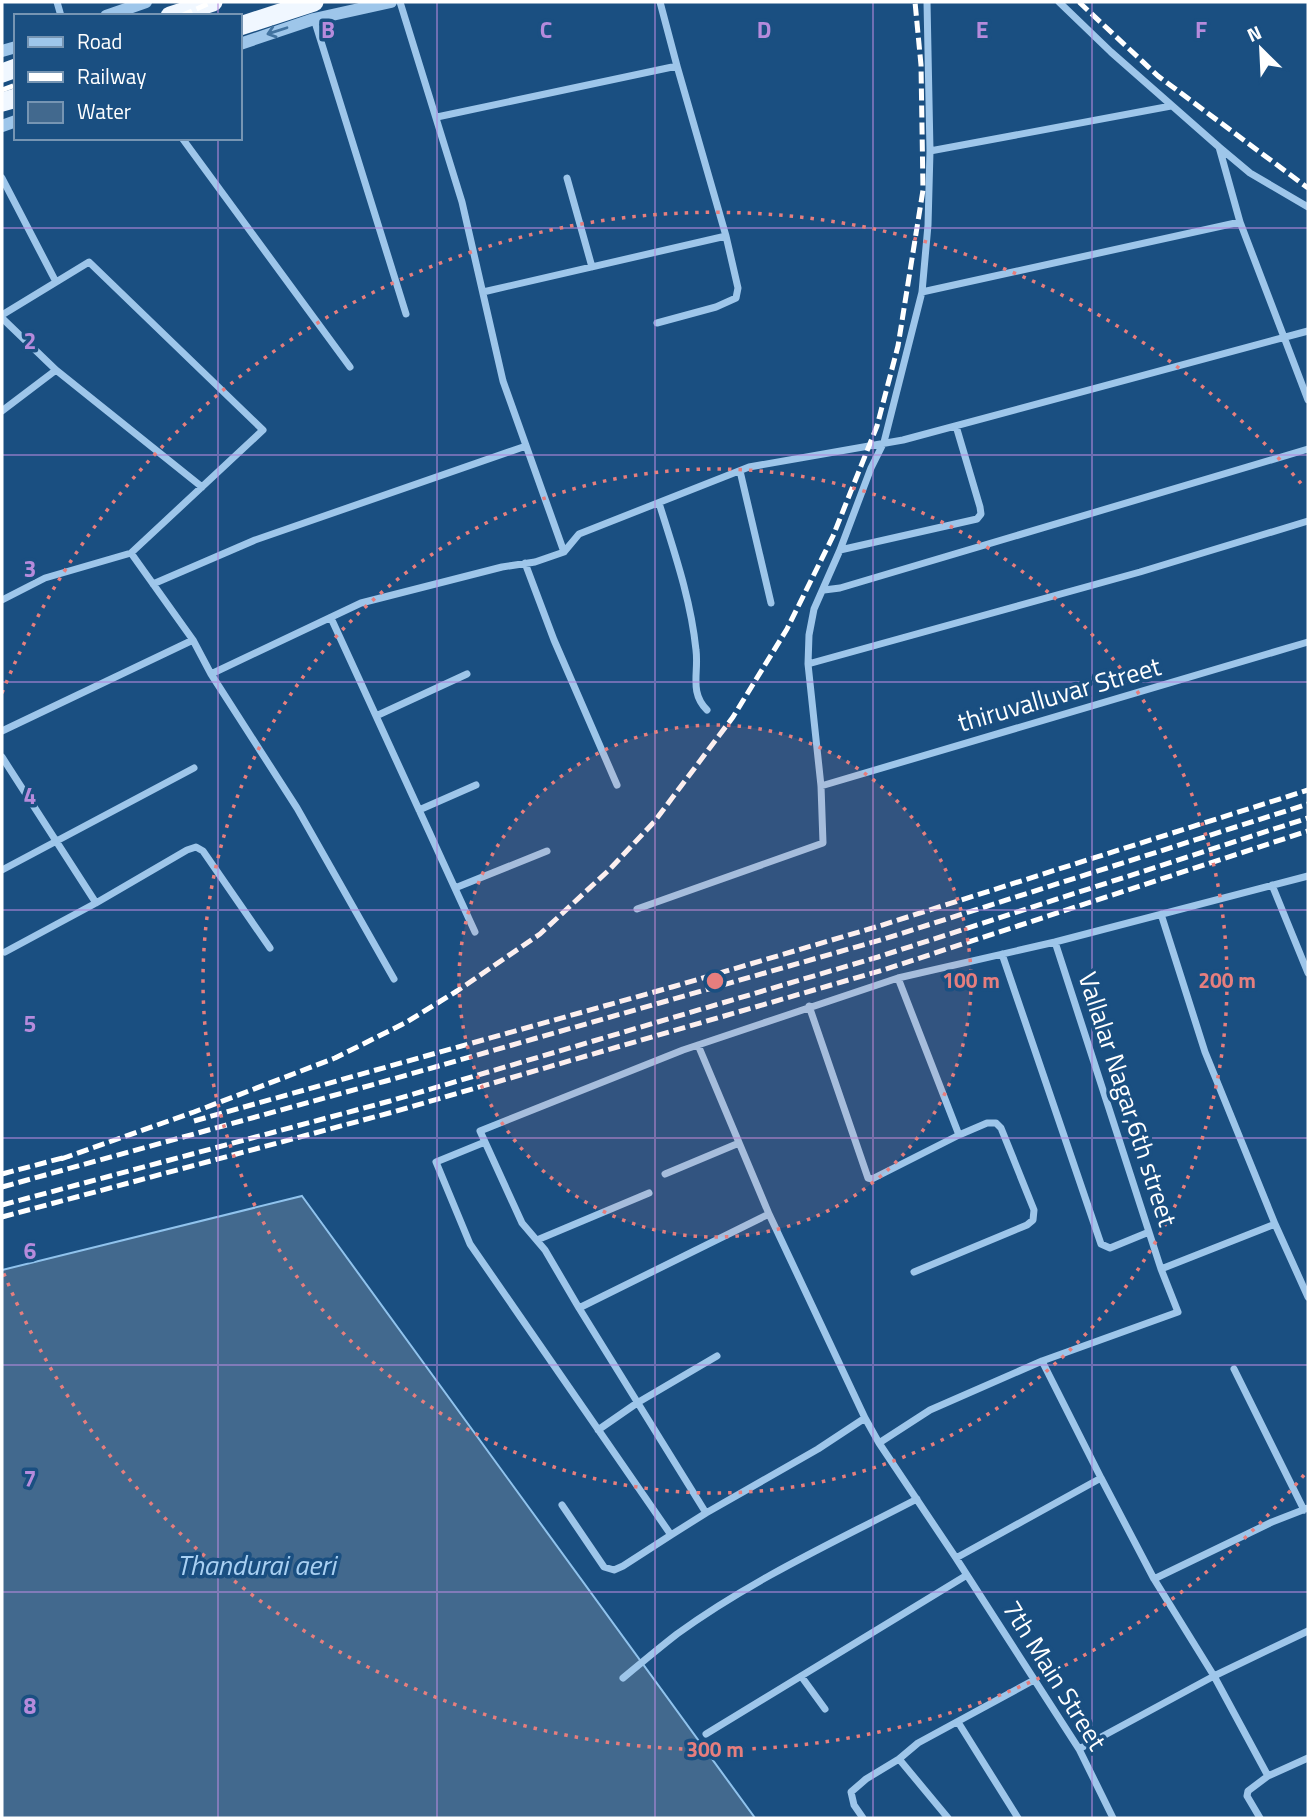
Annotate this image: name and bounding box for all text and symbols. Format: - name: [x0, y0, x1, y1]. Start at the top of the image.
- text: B: [321, 12, 335, 47]
- text: C: [540, 12, 552, 47]
- text: D: [757, 12, 771, 47]
- text: E: [976, 12, 988, 47]
- text: F: [1195, 12, 1207, 47]
- legend: [14, 14, 242, 140]
- north arrow: [1226, 14, 1296, 84]
- text: N: [1242, 17, 1266, 49]
- text: Road: [77, 25, 122, 57]
- one-way arrow: [267, 26, 289, 38]
- text: Railway: [77, 60, 146, 92]
- text: Water: [77, 95, 131, 127]
- text: 2: [24, 323, 36, 358]
- text: 3: [24, 551, 36, 586]
- street label: thiruvalluvar Street: [953, 646, 1165, 742]
- text: 4: [24, 778, 36, 813]
- text: 100 m: [942, 964, 1000, 996]
- text: 200 m: [1198, 964, 1256, 996]
- street label: Vallalar Nagar,6th street: [1068, 967, 1188, 1231]
- centre of rings: [703, 969, 727, 993]
- text: 5: [24, 1006, 36, 1041]
- text: 6: [24, 1233, 37, 1268]
- text: 7: [24, 1461, 36, 1496]
- water label: Thandurai aeri: [177, 1543, 339, 1586]
- street label: 7th Main Street: [993, 1592, 1117, 1758]
- text: 8: [24, 1688, 37, 1723]
- text: 300 m: [686, 1733, 744, 1765]

